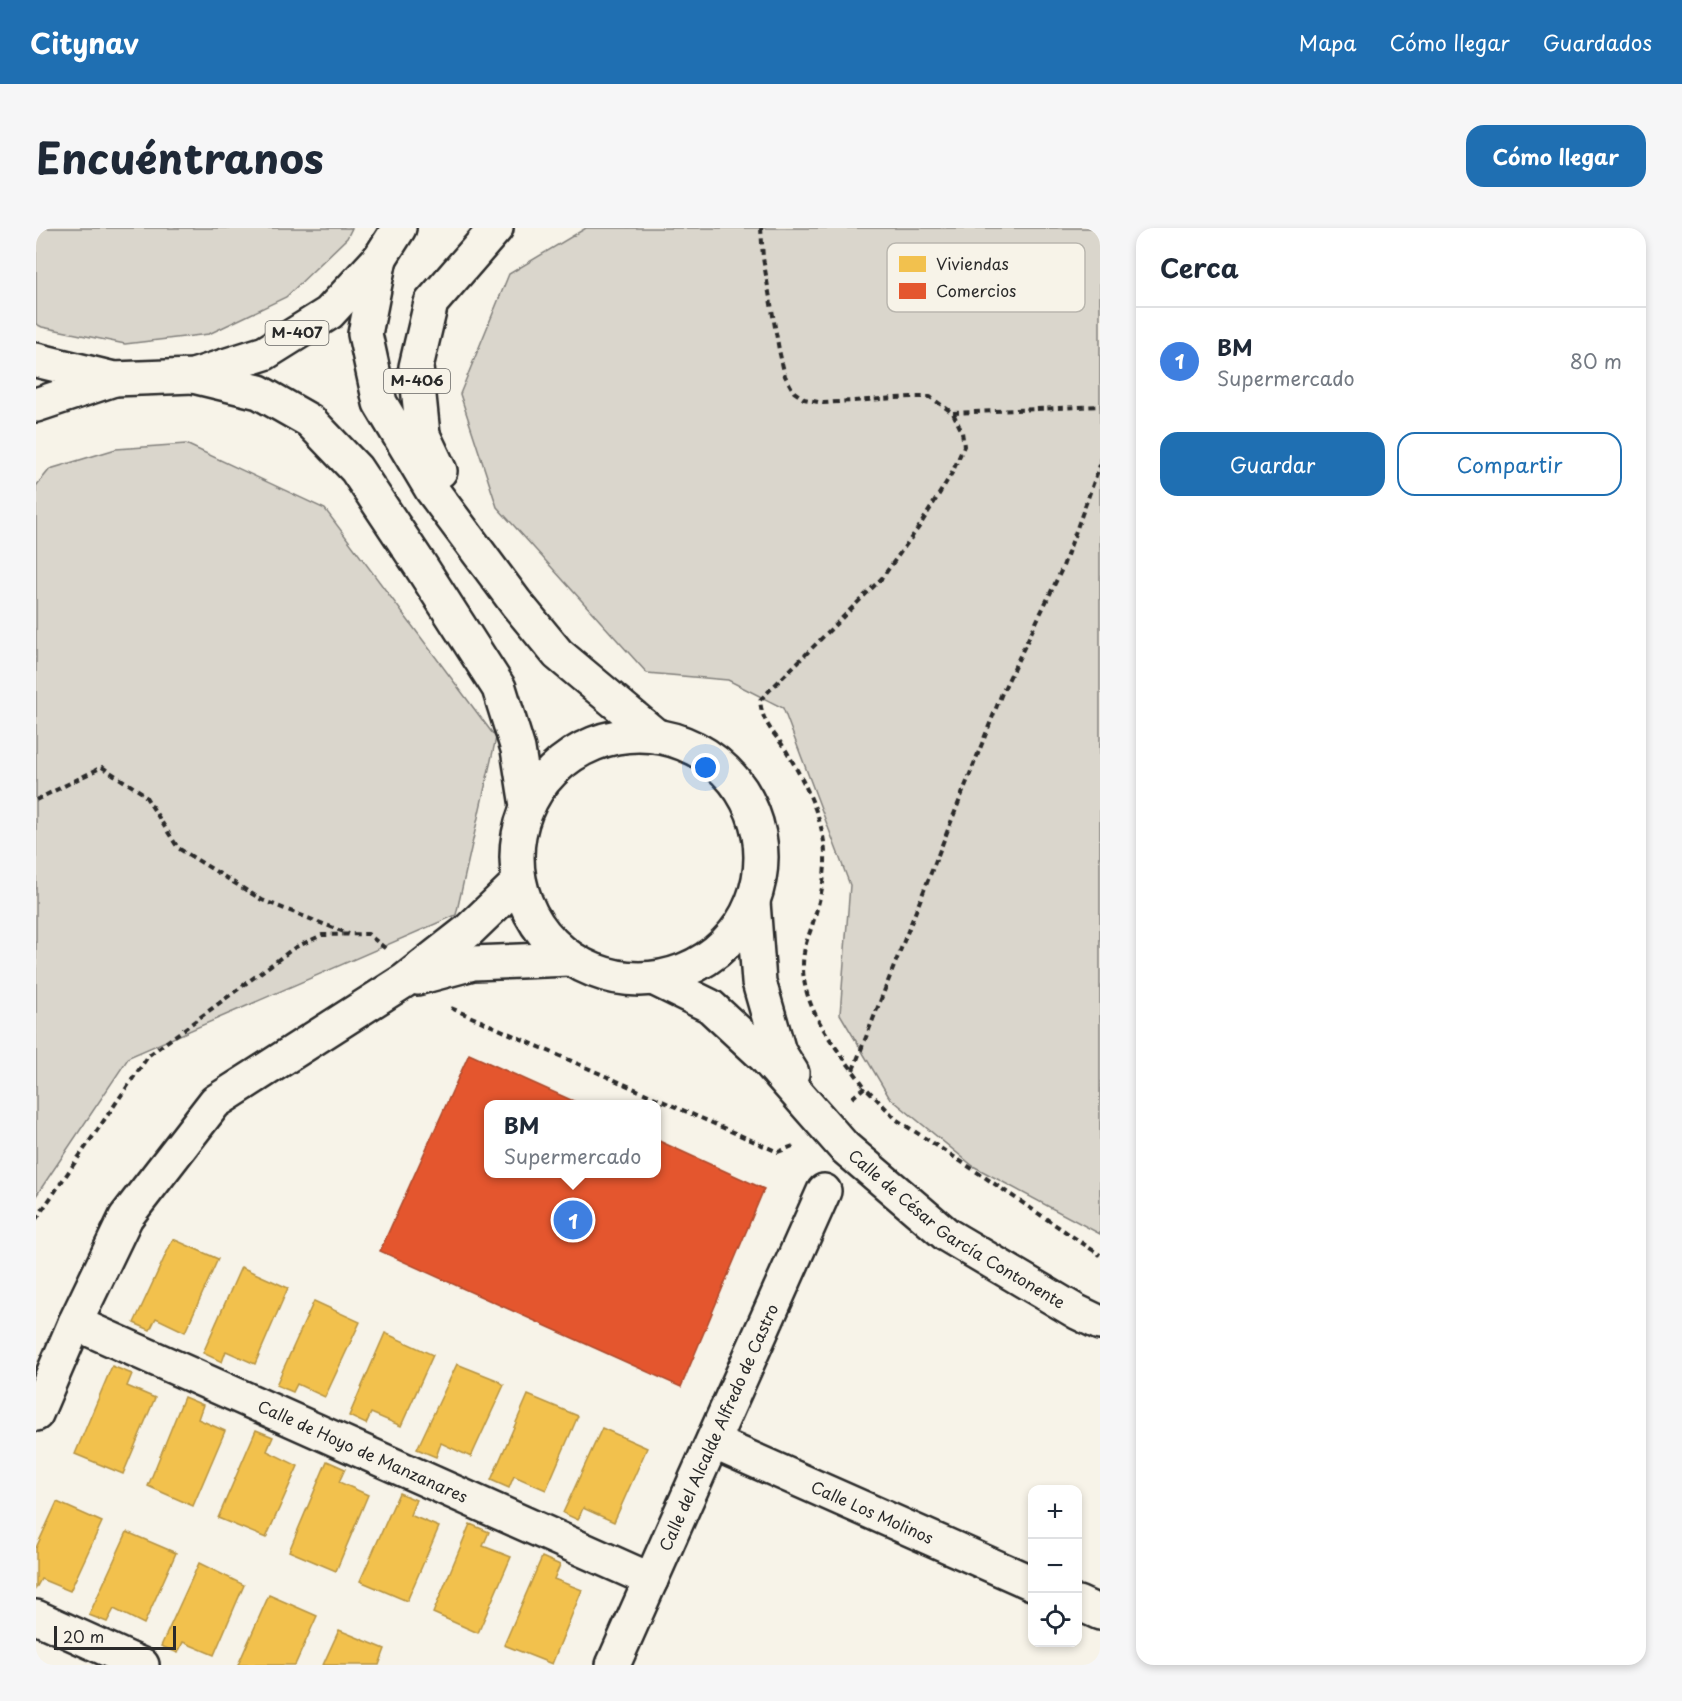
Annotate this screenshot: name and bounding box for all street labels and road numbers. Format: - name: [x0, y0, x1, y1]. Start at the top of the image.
- road number: M-407: [266, 321, 328, 345]
- road number: M-406: [384, 369, 450, 393]
- street label: Calle de César García Contonente: [844, 1143, 1070, 1314]
- street label: Calle del Alcalde Alfredo de Castro: [652, 1299, 783, 1555]
- street label: Calle de Hoyo de Manzanares: [254, 1393, 472, 1508]
- street label: Calle Los Molinos: [807, 1474, 938, 1549]

